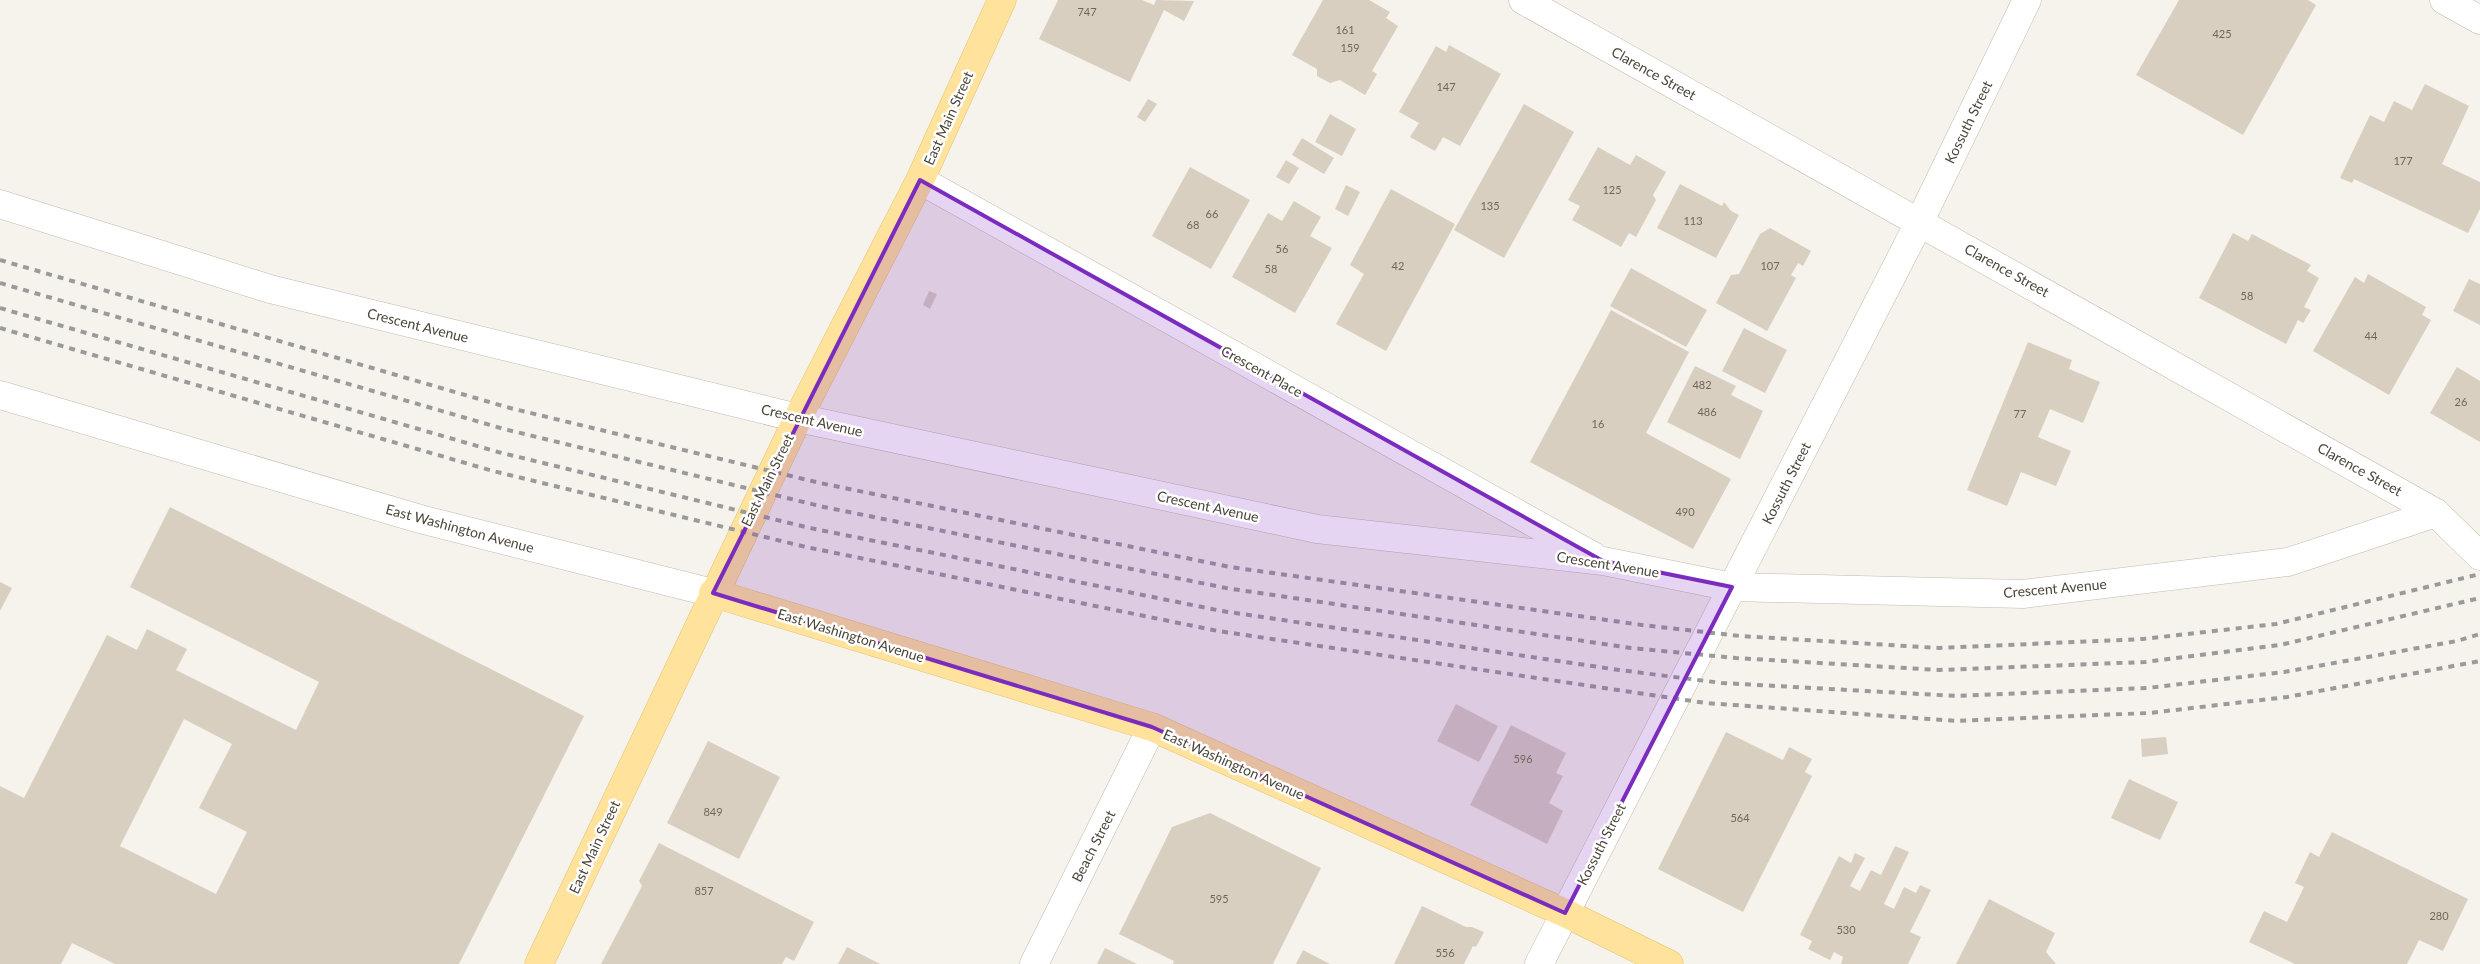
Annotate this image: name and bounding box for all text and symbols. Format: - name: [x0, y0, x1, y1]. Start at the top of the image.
- house number: 747: [1077, 5, 1097, 18]
- house number: 161: [1335, 23, 1355, 36]
- house number: 425: [2212, 27, 2232, 40]
- house number: 159: [1340, 41, 1360, 54]
- street label: Clarence Street: [1609, 43, 1699, 103]
- street label: East Main Street: [920, 68, 976, 168]
- street label: Kossuth Street: [1941, 78, 1995, 166]
- house number: 147: [1436, 80, 1456, 93]
- house number: 177: [2393, 154, 2413, 167]
- house number: 125: [1602, 183, 1622, 196]
- house number: 135: [1480, 199, 1500, 212]
- house number: 66: [1206, 207, 1218, 220]
- house number: 113: [1683, 214, 1703, 227]
- house number: 68: [1187, 218, 1199, 231]
- street label: Clarence Street: [1962, 240, 2052, 300]
- house number: 56: [1276, 242, 1288, 255]
- house number: 42: [1392, 259, 1404, 272]
- house number: 107: [1760, 259, 1780, 272]
- house number: 58: [1265, 262, 1277, 275]
- house number: 58: [2241, 289, 2253, 302]
- street label: Crescent Avenue: [366, 304, 470, 346]
- house number: 44: [2365, 329, 2378, 342]
- street label: Crescent Place: [1218, 342, 1306, 400]
- house number: 482: [1692, 378, 1712, 391]
- house number: 26: [2455, 395, 2467, 408]
- street label: Crescent Avenue: [760, 400, 864, 440]
- house number: 486: [1697, 405, 1717, 418]
- house number: 77: [2014, 407, 2026, 420]
- house number: 16: [1592, 417, 1604, 430]
- street label: East Main Street: [737, 431, 797, 529]
- street label: Kossuth Street: [1758, 439, 1814, 527]
- street label: Clarence Street: [2315, 439, 2405, 499]
- street label: Crescent Avenue: [1156, 487, 1260, 525]
- street label: East Washington Avenue: [384, 500, 536, 556]
- house number: 490: [1675, 505, 1695, 518]
- street label: Crescent Avenue: [1555, 547, 1661, 581]
- street label: Crescent Avenue: [2003, 575, 2107, 601]
- street label: East Washington Avenue: [776, 605, 926, 665]
- street label: East Washington Avenue: [1161, 725, 1307, 803]
- house number: 596: [1513, 752, 1533, 765]
- street label: East Main Street: [565, 798, 623, 896]
- street label: Kossuth Street: [1573, 800, 1629, 888]
- house number: 849: [703, 805, 723, 818]
- street label: Beach Street: [1068, 807, 1118, 885]
- house number: 564: [1730, 811, 1750, 824]
- house number: 857: [694, 884, 714, 897]
- house number: 595: [1209, 892, 1229, 905]
- house number: 280: [2429, 909, 2449, 922]
- house number: 530: [1836, 923, 1856, 936]
- house number: 556: [1435, 946, 1455, 959]

